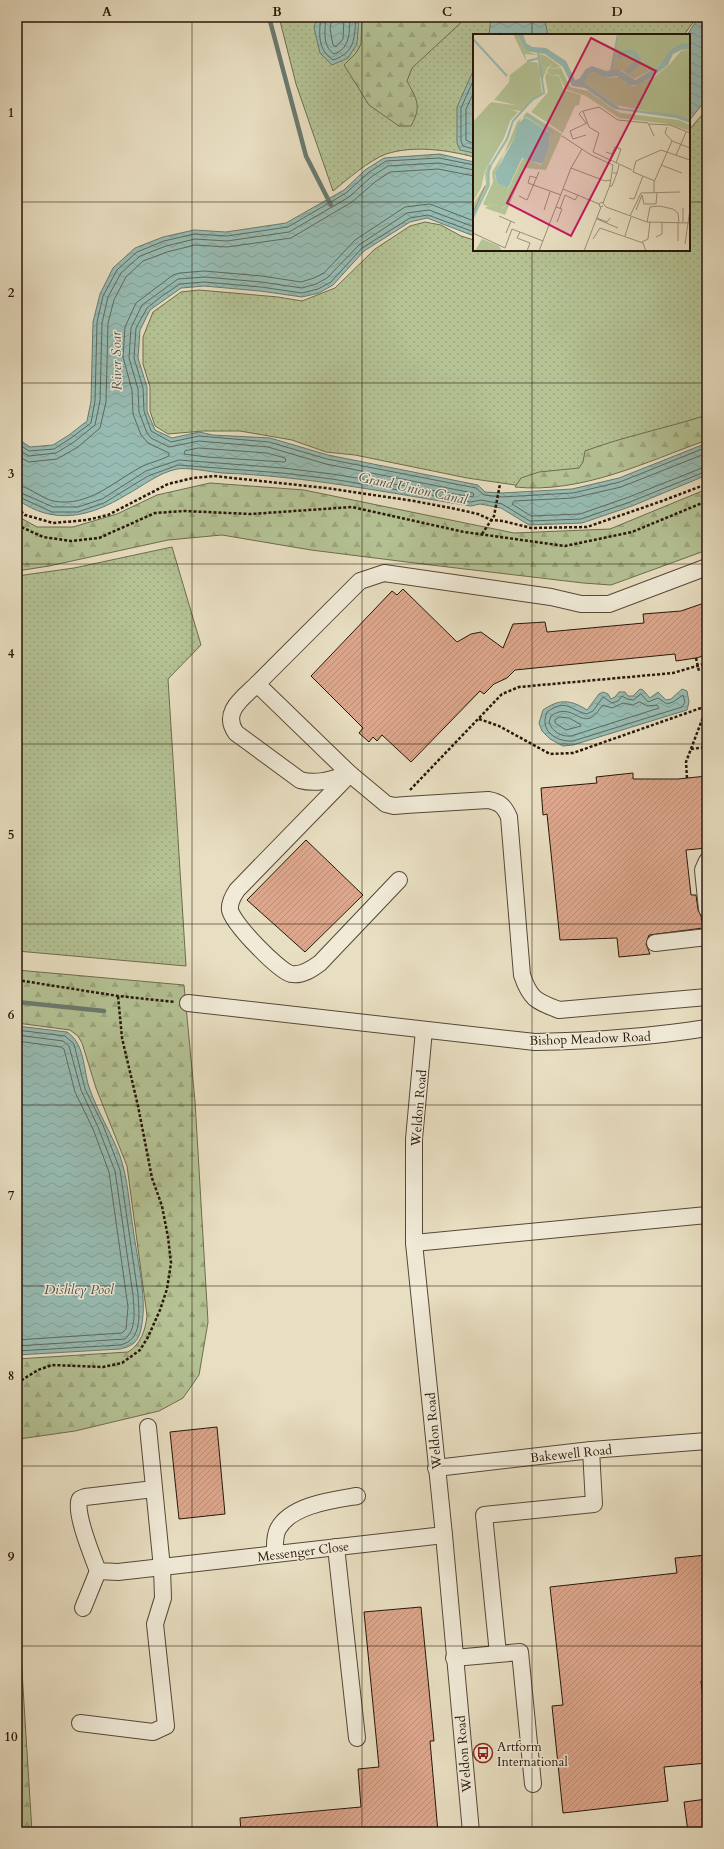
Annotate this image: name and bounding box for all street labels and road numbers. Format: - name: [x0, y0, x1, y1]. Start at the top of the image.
- street label: Bishop Meadow Road: [529, 1028, 651, 1050]
- street label: Weldon Road: [407, 1069, 431, 1148]
- street label: Weldon Road: [422, 1392, 446, 1471]
- street label: Bakewell Road: [529, 1441, 613, 1467]
- street label: Messenger Close: [256, 1537, 350, 1567]
- street label: Weldon Road: [452, 1715, 476, 1794]

